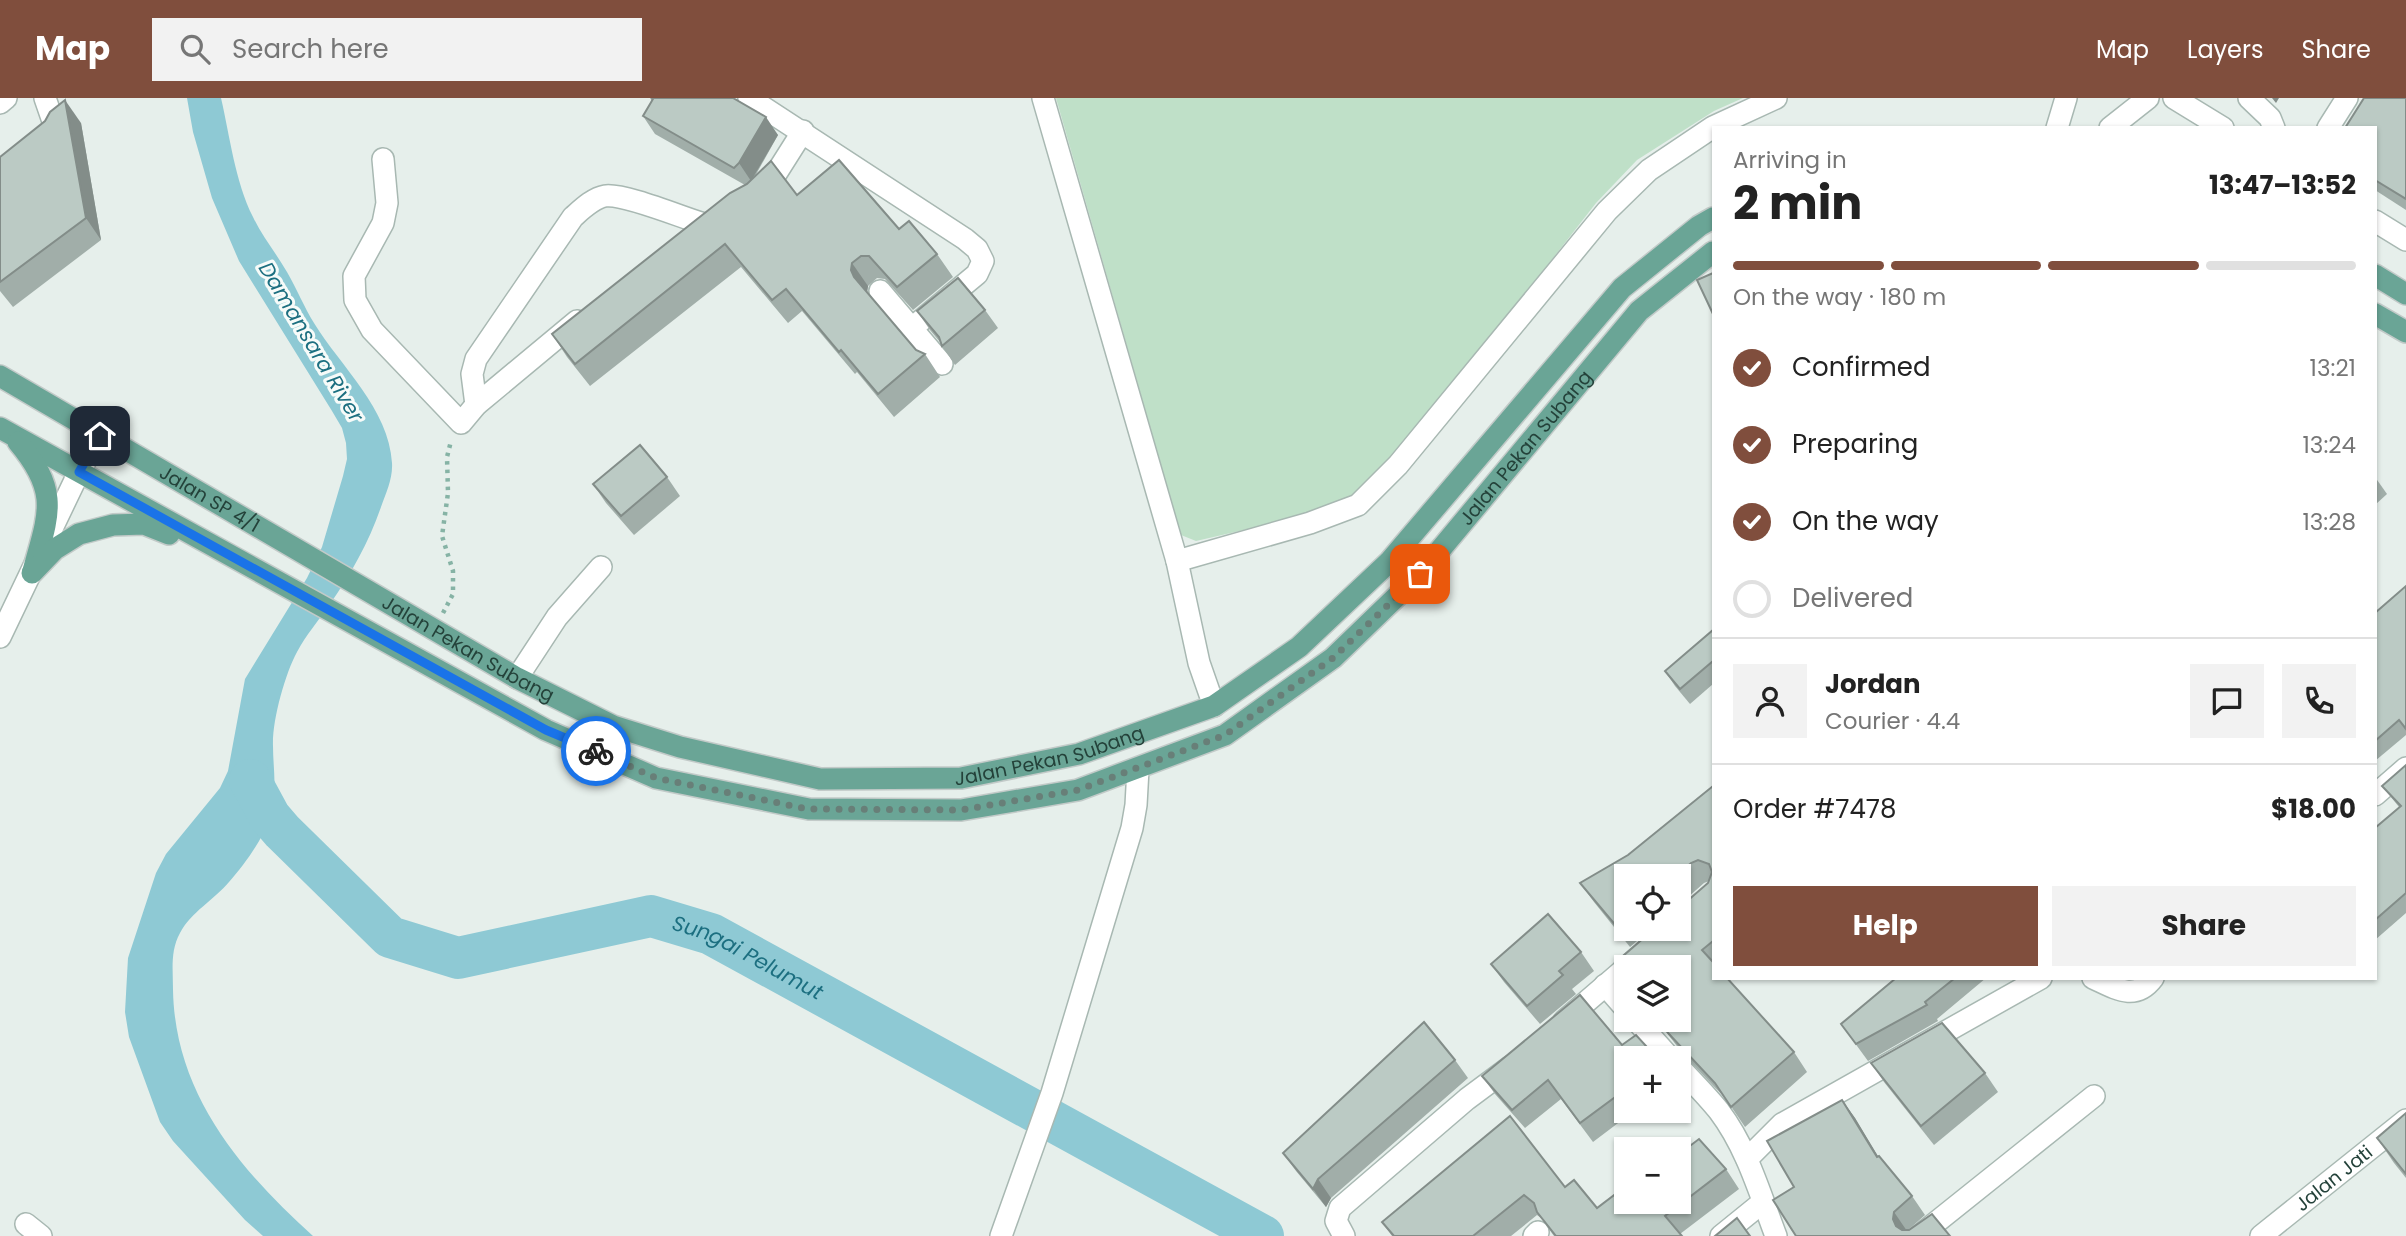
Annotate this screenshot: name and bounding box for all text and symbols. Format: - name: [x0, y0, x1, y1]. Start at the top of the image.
- search box: [152, 18, 642, 81]
- text: Map: [35, 25, 110, 72]
- icon: search: [176, 30, 214, 68]
- text: Search here: [232, 31, 389, 67]
- text: Map: [2096, 33, 2149, 66]
- text: Layers: [2187, 33, 2263, 66]
- text: Share: [2301, 33, 2371, 66]
- text: Arriving in: [1733, 144, 1847, 176]
- text: 13:47–13:52: [2209, 167, 2356, 203]
- text: 2 min: [1733, 171, 1862, 235]
- water label: Damansara River: [252, 256, 371, 428]
- text: On the way · 180 m: [1733, 281, 1946, 313]
- icon: check: [1733, 349, 1771, 387]
- text: Confirmed: [1792, 349, 1930, 385]
- text: 13:21: [2310, 352, 2356, 384]
- street label: Jalan Pekan Subang: [1453, 364, 1598, 531]
- pin: [70, 406, 130, 466]
- icon: home: [81, 417, 119, 455]
- icon: check: [1733, 426, 1771, 464]
- text: Preparing: [1792, 426, 1918, 462]
- text: 13:24: [2303, 429, 2356, 461]
- street label: Jalan SP 4/1: [154, 459, 265, 539]
- icon: check: [1733, 503, 1771, 541]
- text: On the way: [1792, 503, 1939, 539]
- text: 13:28: [2302, 506, 2356, 538]
- pin: [1390, 544, 1450, 604]
- icon: bag: [1401, 555, 1439, 593]
- text: Delivered: [1792, 580, 1913, 616]
- street label: Jalan Pekan Subang: [377, 589, 559, 709]
- button: person: [1733, 664, 1807, 738]
- button: chat: [2190, 664, 2264, 738]
- button: phone: [2282, 664, 2356, 738]
- text: Jordan: [1825, 666, 1921, 702]
- text: Courier · 4.4: [1825, 705, 1960, 737]
- courier: [561, 716, 631, 786]
- street label: Jalan Pekan Subang: [955, 719, 1148, 792]
- icon: bike: [577, 732, 615, 770]
- text: Order #7478: [1733, 791, 1896, 827]
- text: $18.00: [2271, 791, 2356, 827]
- map controls: [1614, 864, 1691, 1214]
- button: locate: [1614, 864, 1691, 941]
- button: Help: [1733, 886, 2038, 966]
- button: Share: [2052, 886, 2356, 966]
- water label: Sungai Pelumut: [669, 908, 829, 1007]
- button: layers: [1614, 955, 1691, 1032]
- button: +: [1614, 1046, 1691, 1123]
- button: −: [1614, 1137, 1691, 1214]
- street label: Jalan Jati: [2289, 1139, 2378, 1218]

